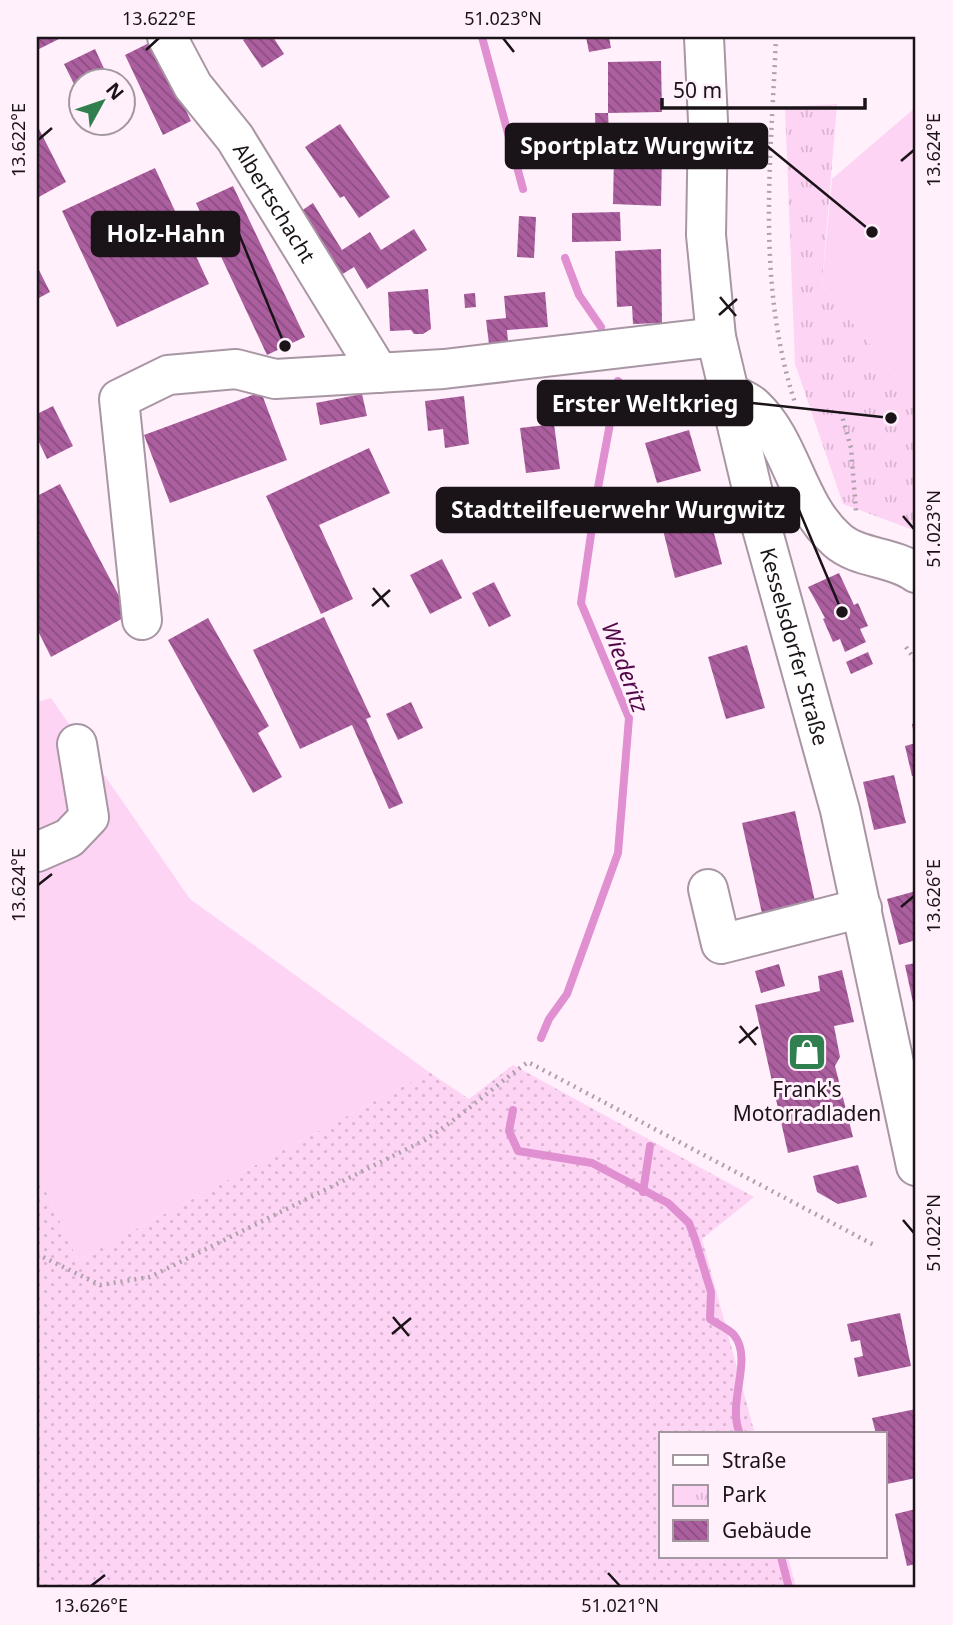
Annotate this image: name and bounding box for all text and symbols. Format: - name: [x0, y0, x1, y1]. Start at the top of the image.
- text: 13.622°E: [122, 6, 196, 30]
- text: 51.023°N: [464, 6, 542, 30]
- north arrow: [66, 66, 136, 136]
- scale bar: [662, 66, 866, 110]
- text: 50 m: [673, 76, 722, 104]
- text: N: [100, 77, 130, 105]
- text: 13.622°E: [6, 103, 30, 177]
- text: 13.624°E: [921, 113, 945, 187]
- callout: Sportplatz Wurgwitz: [506, 124, 767, 168]
- text: Sportplatz Wurgwitz: [520, 129, 754, 161]
- street label: Albertschacht: [227, 137, 322, 268]
- callout: Holz-Hahn: [92, 212, 239, 256]
- text: Holz-Hahn: [107, 217, 225, 249]
- callout: Erster Weltkrieg: [538, 381, 752, 425]
- text: Erster Weltkrieg: [552, 387, 738, 419]
- callout: Stadtteilfeuerwehr Wurgwitz: [437, 488, 799, 532]
- text: 51.023°N: [921, 490, 945, 568]
- text: Stadtteilfeuerwehr Wurgwitz: [451, 493, 785, 525]
- street label: Kesselsdorfer Straße: [754, 544, 835, 749]
- water label: Wiederitz: [595, 617, 658, 718]
- text: 13.624°E: [6, 848, 30, 922]
- text: 13.626°E: [921, 859, 945, 933]
- shop icon: Frank's Motorradladen: [786, 1031, 828, 1073]
- place label: Frank's Motorradladen: [733, 1075, 881, 1127]
- text: 51.022°N: [921, 1194, 945, 1272]
- legend: [659, 1432, 886, 1558]
- text: Straße: [722, 1446, 786, 1474]
- text: Park: [722, 1480, 767, 1508]
- text: Gebäude: [722, 1516, 812, 1544]
- text: 13.626°E: [54, 1593, 128, 1617]
- text: 51.021°N: [581, 1593, 659, 1617]

